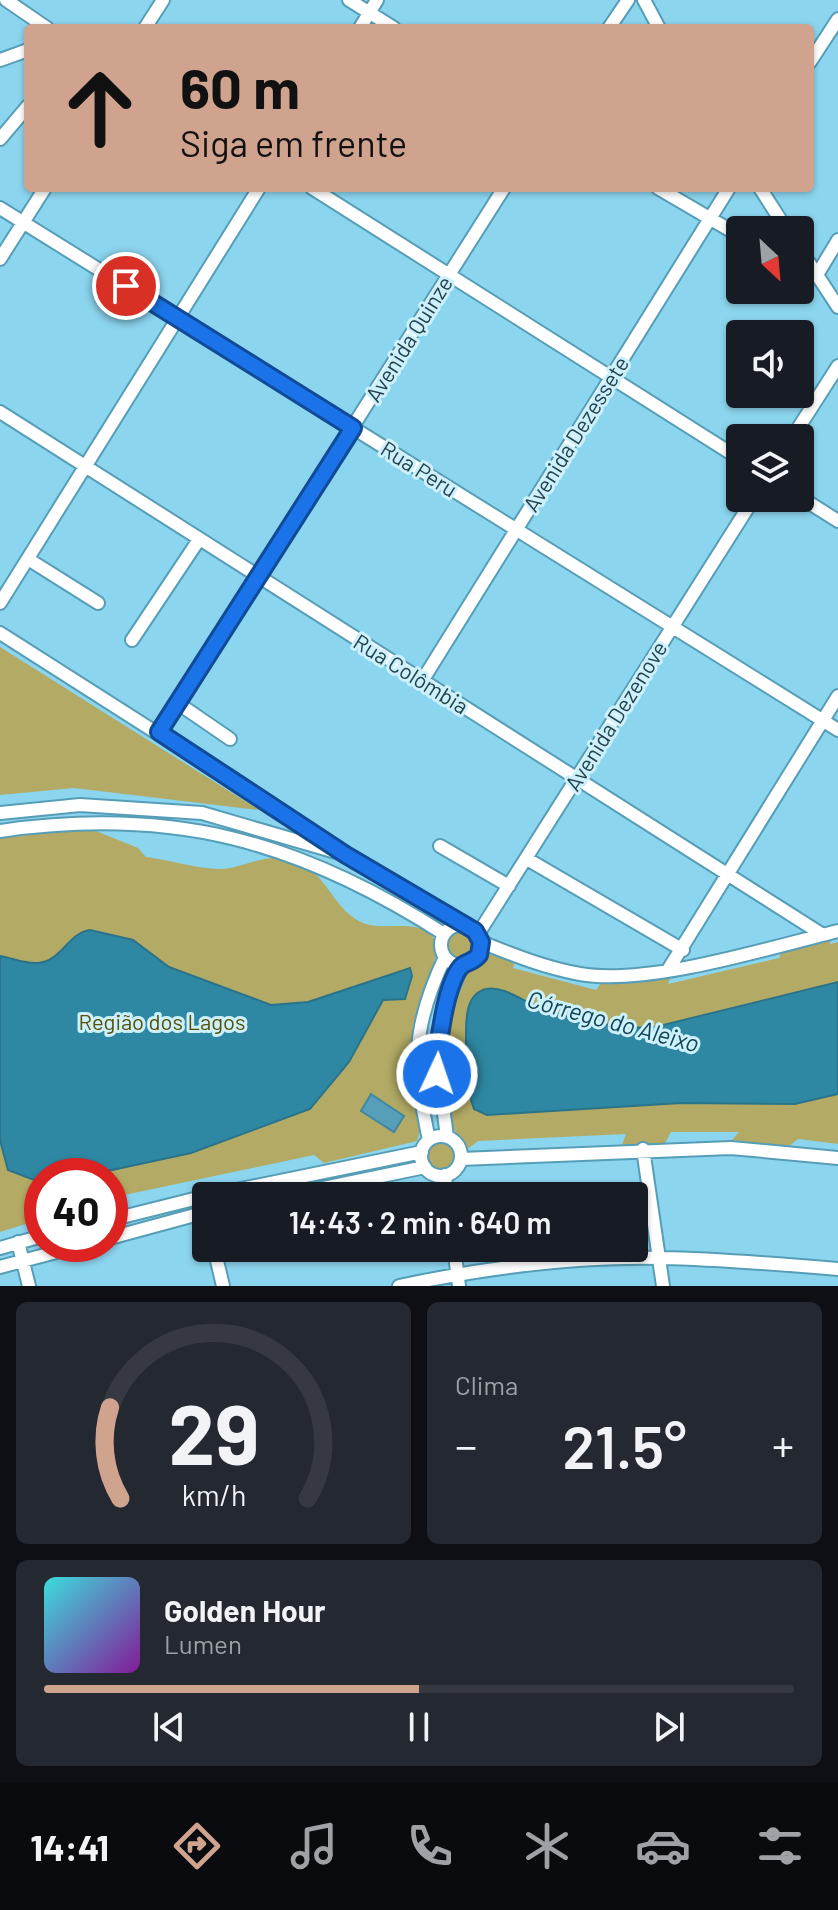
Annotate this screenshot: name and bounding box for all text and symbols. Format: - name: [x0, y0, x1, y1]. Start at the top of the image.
- text: 60 m: [180, 53, 300, 120]
- icon: ahead: [48, 56, 152, 160]
- text: Siga em frente: [180, 121, 407, 164]
- north arrow: [726, 216, 814, 304]
- map controls: [726, 216, 814, 512]
- pin: [92, 252, 160, 320]
- icon: arrive: [104, 264, 148, 308]
- street label: Avenida Quinze: [359, 271, 457, 406]
- button: sound: [726, 320, 814, 408]
- street label: Avenida Dezessete: [517, 351, 633, 516]
- button: layers: [726, 424, 814, 512]
- street label: Rua Peru: [377, 435, 462, 502]
- street label: Rua Colômbia: [349, 628, 474, 719]
- street label: Avenida Dezenove: [559, 636, 672, 795]
- water label: Córrego do Aleixo: [524, 984, 703, 1057]
- park label: Região dos Lagos: [78, 1008, 246, 1034]
- position arrow: [395, 1032, 479, 1116]
- speed limit sign: 40: [24, 1158, 128, 1262]
- text: 14:43 · 2 min · 640 m: [289, 1204, 551, 1240]
- text: Clima: [455, 1369, 518, 1400]
- text: 29: [168, 1382, 259, 1482]
- text: 21.5°: [562, 1409, 687, 1481]
- text: −: [455, 1418, 477, 1471]
- text: +: [772, 1418, 794, 1471]
- text: km/h: [181, 1477, 246, 1512]
- text: Golden Hour: [164, 1592, 326, 1628]
- text: Lumen: [164, 1628, 242, 1659]
- icon: previous: [147, 1705, 191, 1749]
- icon: pause: [397, 1705, 441, 1749]
- icon: next: [647, 1705, 691, 1749]
- icon: directions: [169, 1818, 225, 1874]
- icon: music: [286, 1818, 342, 1874]
- icon: phone: [402, 1818, 458, 1874]
- icon: climate: [519, 1818, 575, 1874]
- icon: car: [635, 1818, 691, 1874]
- icon: filters: [752, 1818, 808, 1874]
- text: 14:41: [30, 1825, 109, 1868]

